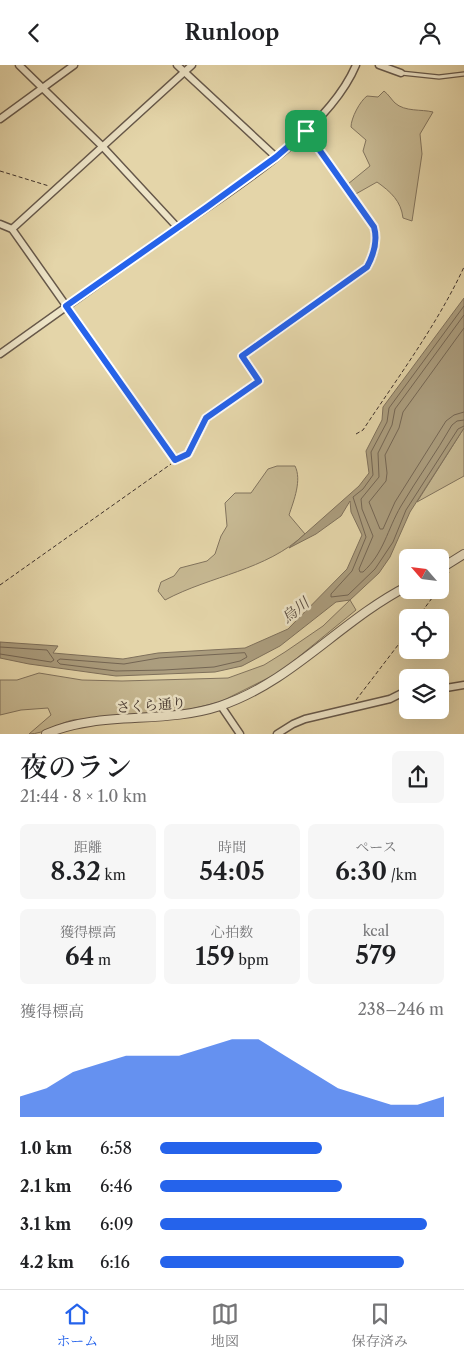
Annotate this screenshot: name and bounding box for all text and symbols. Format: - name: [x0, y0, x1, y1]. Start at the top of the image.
- icon: back: [20, 19, 48, 47]
- text: Runloop: [185, 19, 279, 46]
- icon: person: [416, 19, 444, 47]
- pin: [285, 110, 327, 152]
- icon: arrive: [292, 117, 320, 145]
- north arrow: [399, 549, 449, 599]
- map controls: [399, 549, 449, 719]
- water label: 烏川: [277, 592, 314, 627]
- button: locate: [399, 609, 449, 659]
- button: layers: [399, 669, 449, 719]
- street label: さくら通り: [115, 694, 187, 716]
- text: 夜のラン: [20, 750, 132, 784]
- button: share: [392, 751, 444, 803]
- text: 21:44 · 8 × 1.0 km: [20, 786, 147, 806]
- text: 距離: [74, 838, 102, 856]
- text: 時間: [218, 838, 246, 856]
- text: ペース: [355, 838, 397, 856]
- text: 8.32: [50, 856, 101, 887]
- text: 54:05: [199, 856, 265, 887]
- text: 6:30: [335, 856, 387, 887]
- text: km: [101, 866, 126, 884]
- text: /km: [387, 866, 417, 884]
- text: kcal: [363, 922, 389, 940]
- text: 獲得標高: [60, 923, 116, 941]
- text: 心拍数: [211, 923, 253, 941]
- text: 579: [355, 940, 397, 971]
- text: 64: [65, 941, 94, 972]
- text: 159: [195, 941, 235, 972]
- text: m: [94, 951, 111, 969]
- text: bpm: [235, 951, 269, 969]
- text: 238–246 m: [358, 999, 444, 1019]
- text: 獲得標高: [20, 1001, 84, 1021]
- text: 1.0 km: [20, 1138, 72, 1158]
- text: 6:58: [100, 1138, 132, 1158]
- text: 2.1 km: [20, 1176, 72, 1196]
- text: 6:46: [100, 1176, 132, 1196]
- text: 3.1 km: [20, 1214, 71, 1234]
- text: 6:09: [100, 1214, 133, 1234]
- text: 4.2 km: [20, 1252, 74, 1272]
- text: 6:16: [100, 1252, 130, 1272]
- tab: ホーム: [56, 1300, 98, 1350]
- tab: 地図: [211, 1300, 239, 1350]
- tab: 保存済み: [352, 1300, 408, 1350]

